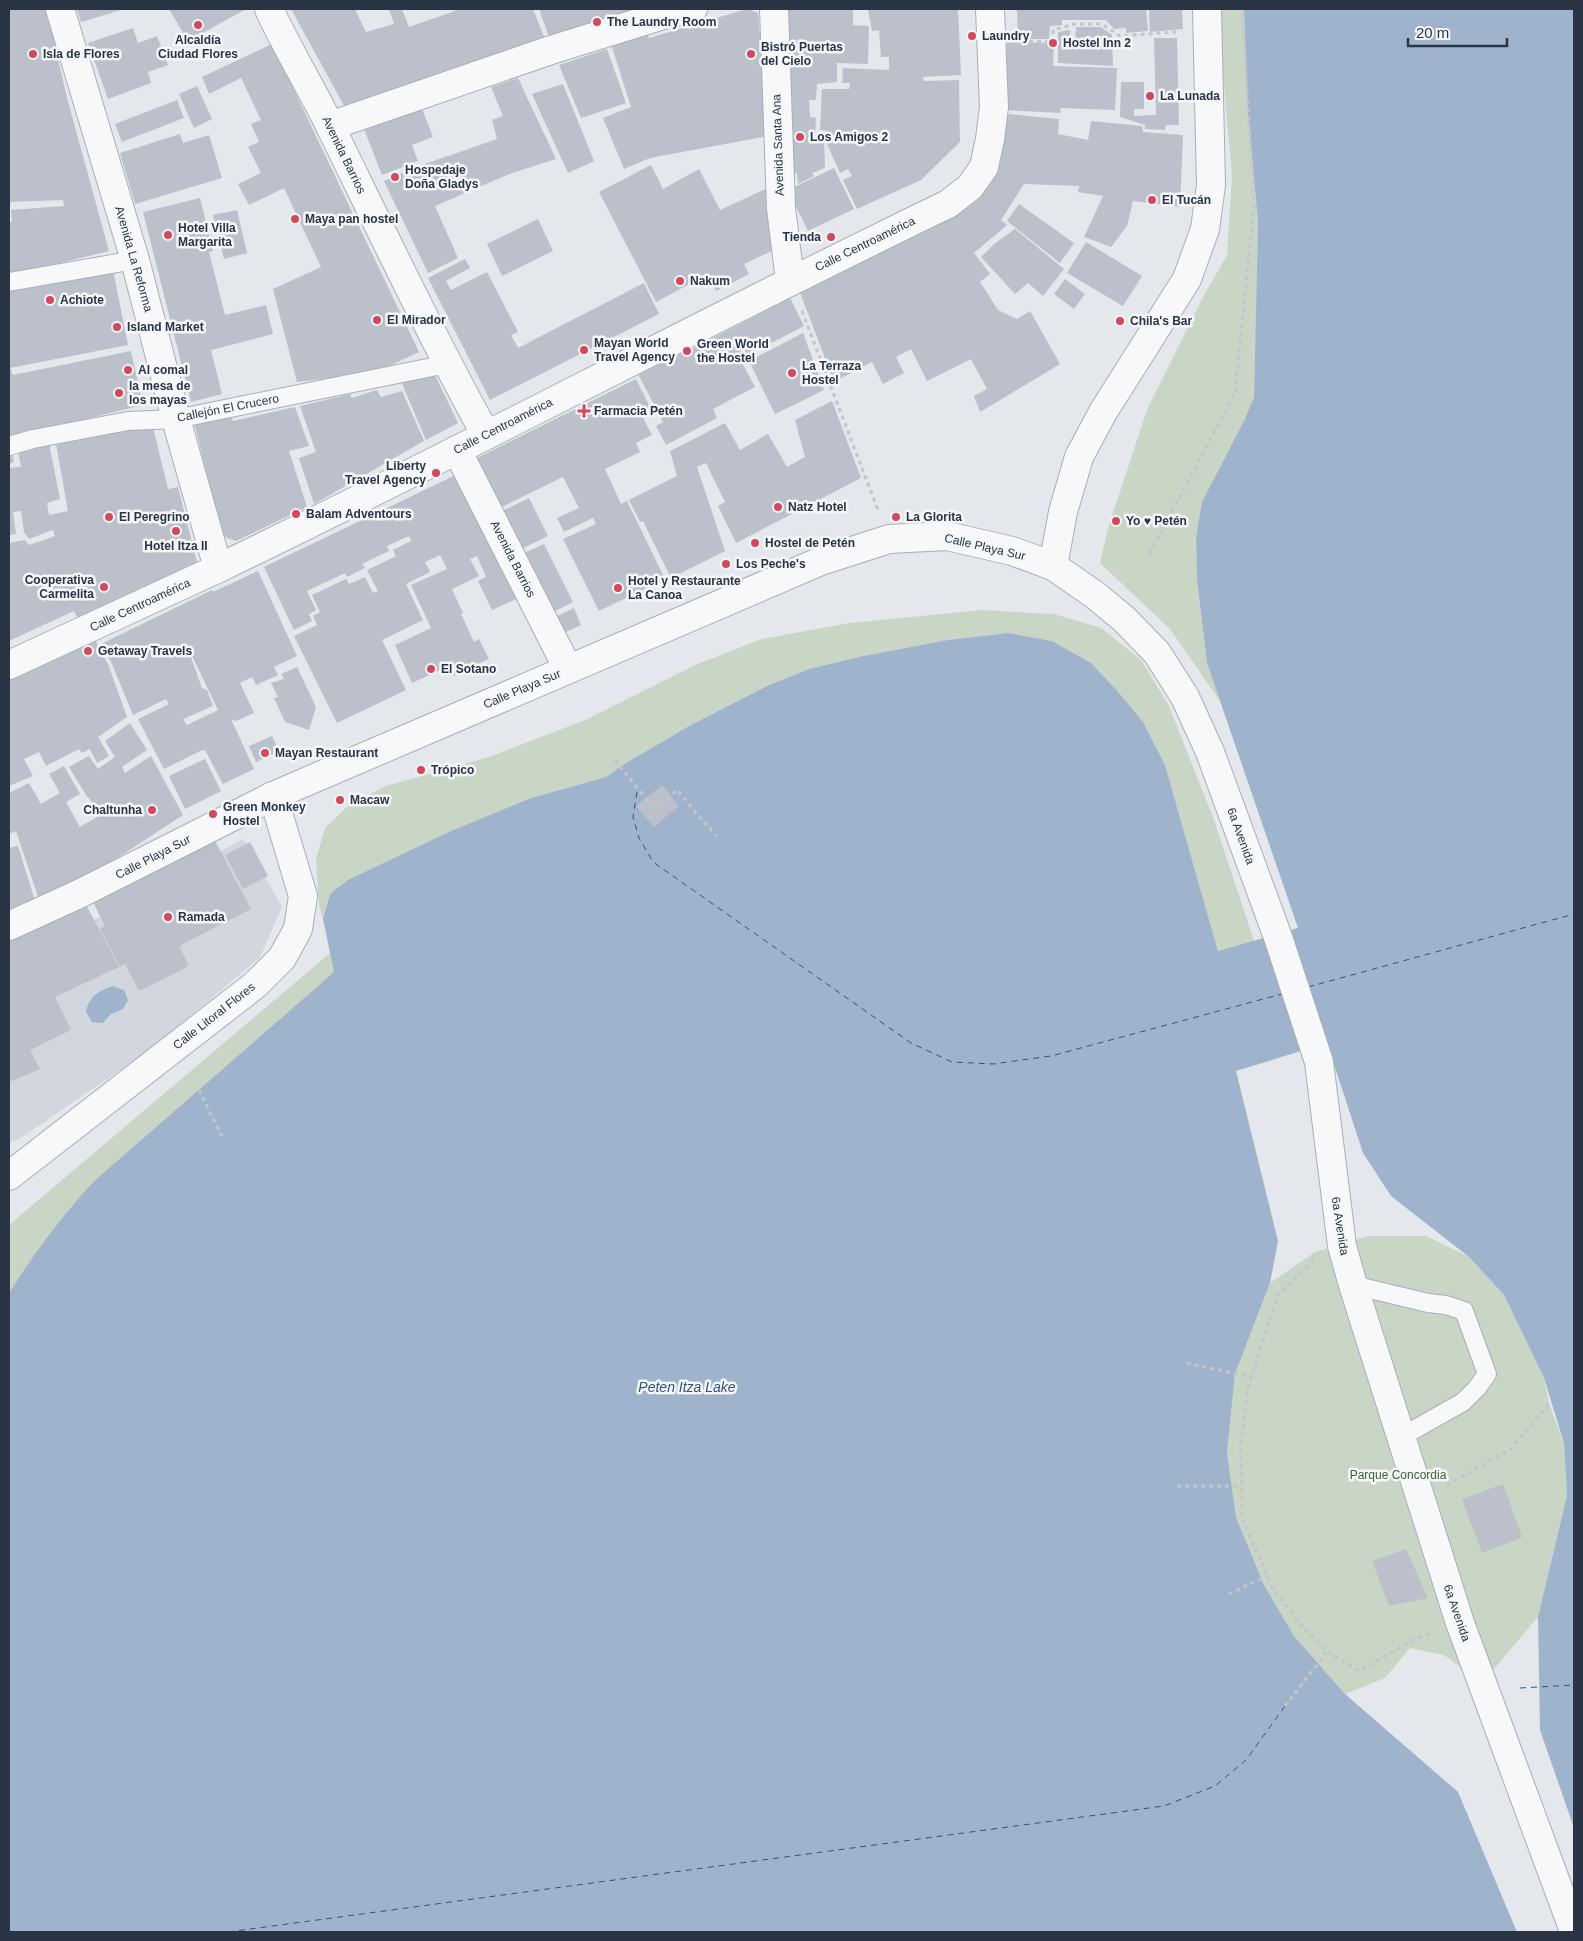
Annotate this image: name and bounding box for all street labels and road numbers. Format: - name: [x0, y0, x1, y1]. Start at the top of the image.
- street label: Avenida Santa Ana: [769, 94, 787, 196]
- street label: Avenida Barrios: [319, 114, 369, 196]
- street label: Avenida La Reforma: [112, 205, 156, 314]
- street label: Calle Centroamérica: [813, 214, 918, 274]
- street label: Callejón El Crucero: [176, 391, 280, 425]
- street label: Calle Centroamérica: [451, 395, 555, 457]
- street label: Avenida Barrios: [488, 518, 538, 600]
- street label: Calle Playa Sur: [943, 531, 1027, 563]
- street label: Calle Centroamérica: [87, 575, 193, 634]
- street label: Calle Playa Sur: [481, 666, 563, 712]
- street label: 6a Avenida: [1224, 806, 1258, 866]
- street label: Calle Playa Sur: [113, 832, 193, 882]
- street label: Calle Litoral Flores: [170, 980, 258, 1052]
- street label: 6a Avenida: [1328, 1196, 1352, 1257]
- street label: 6a Avenida: [1441, 1583, 1473, 1644]

